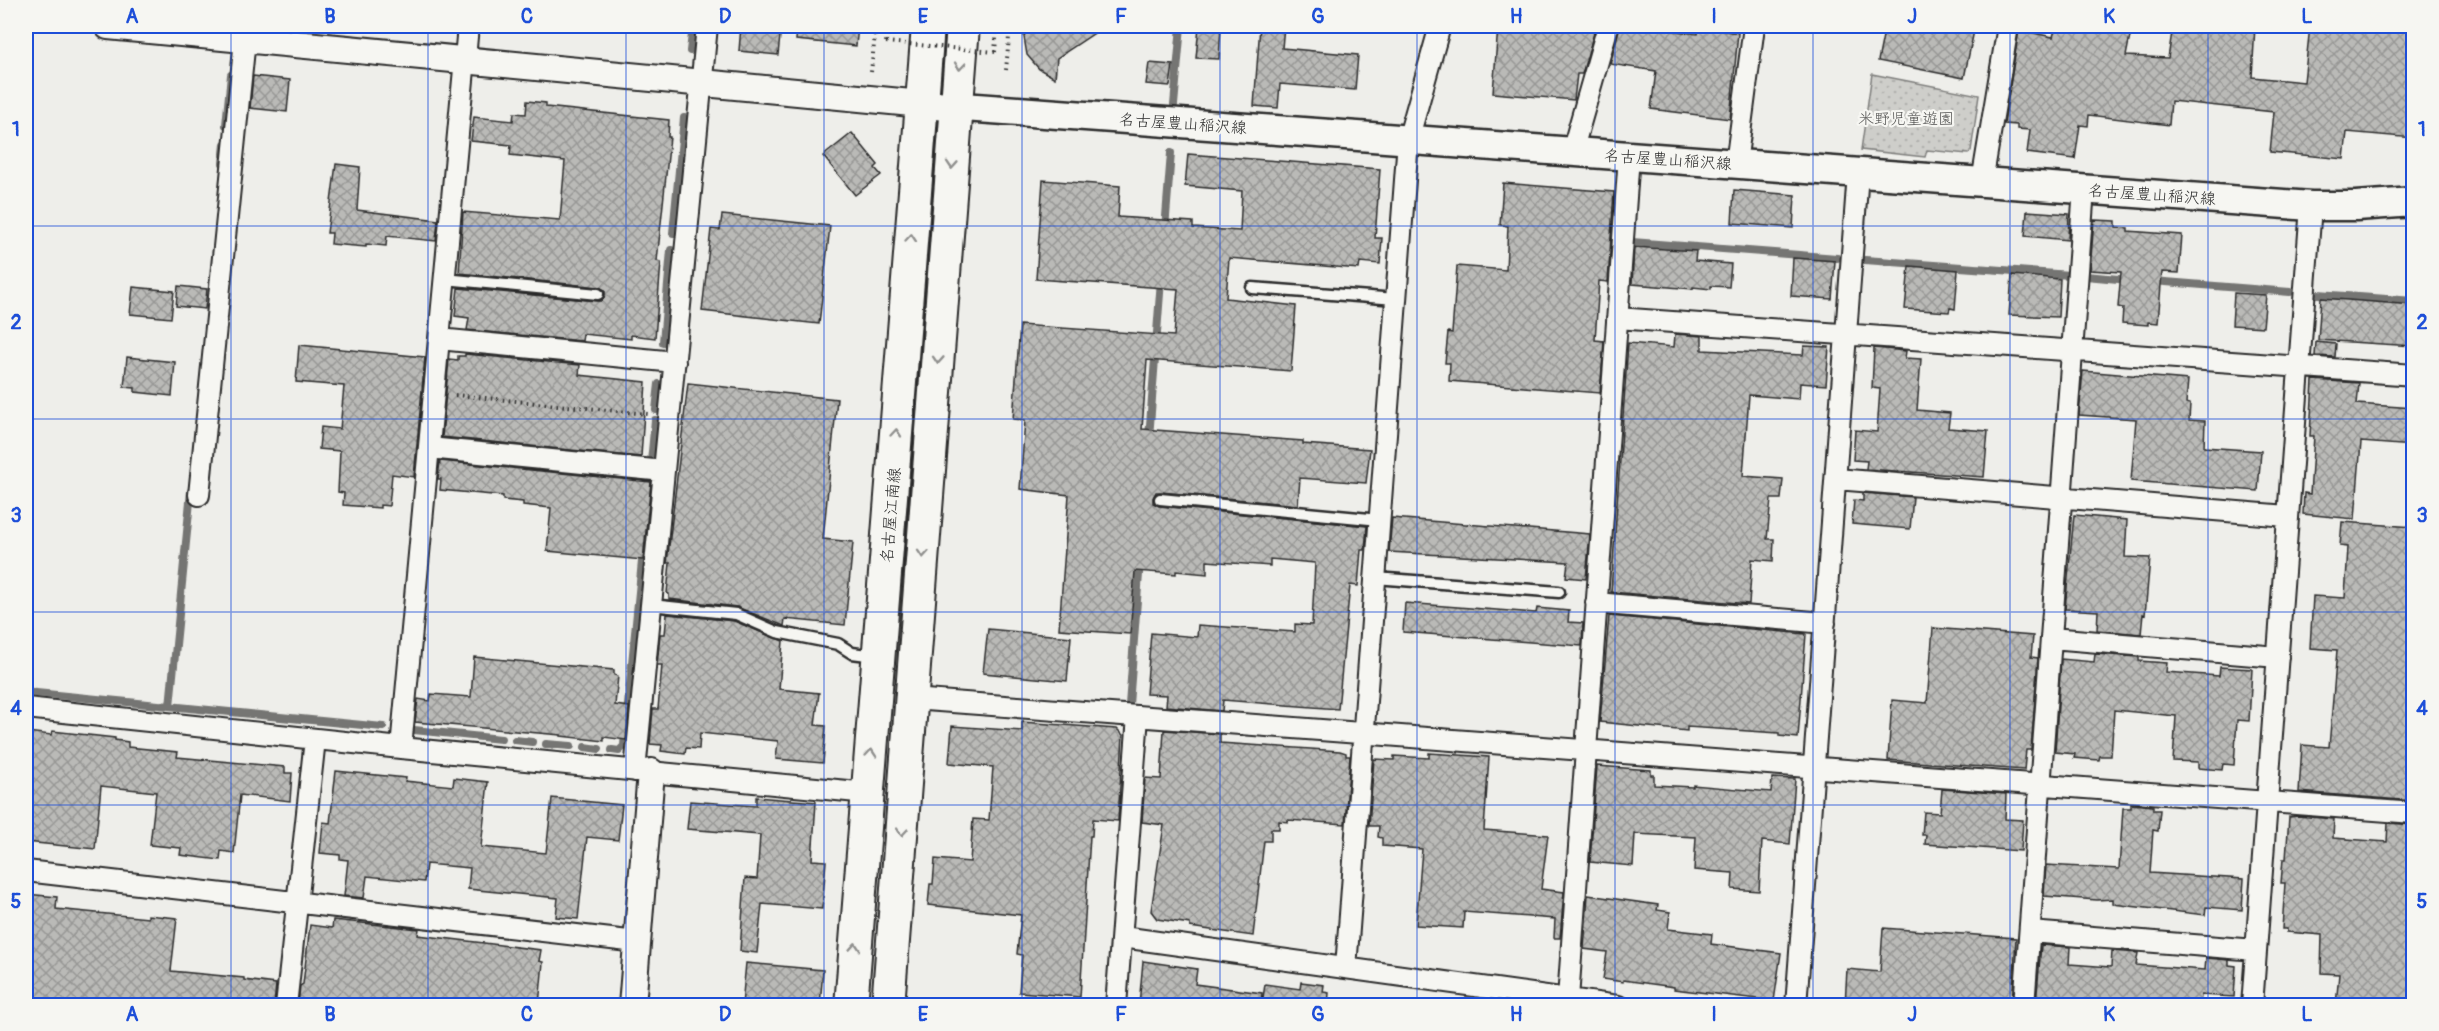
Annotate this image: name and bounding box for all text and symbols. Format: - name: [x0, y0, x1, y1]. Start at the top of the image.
- text: A: [126, 4, 139, 29]
- text: B: [324, 4, 336, 29]
- text: C: [521, 4, 533, 29]
- text: D: [719, 4, 732, 29]
- text: E: [918, 4, 929, 29]
- text: F: [1115, 4, 1127, 29]
- text: G: [1311, 4, 1325, 29]
- text: H: [1510, 4, 1523, 29]
- text: I: [1711, 4, 1717, 29]
- text: J: [1907, 4, 1917, 29]
- text: K: [2103, 4, 2115, 29]
- text: L: [2301, 4, 2313, 29]
- one-way arrow: [954, 62, 967, 71]
- park label: 米野児童遊園: [1858, 109, 1954, 129]
- street label: 名古屋豊山稲沢線: [1118, 110, 1247, 138]
- text: 1: [12, 117, 20, 142]
- text: 1: [2418, 117, 2426, 142]
- street label: 名古屋豊山稲沢線: [1603, 146, 1732, 174]
- one-way arrow: [946, 161, 959, 170]
- street label: 名古屋豊山稲沢線: [2087, 181, 2216, 209]
- one-way arrow: [905, 234, 918, 243]
- text: 2: [10, 310, 22, 335]
- text: 2: [2416, 310, 2428, 335]
- one-way arrow: [931, 355, 944, 364]
- one-way arrow: [889, 428, 902, 437]
- street label: 名古屋江南線: [877, 466, 905, 564]
- text: 3: [10, 503, 22, 528]
- text: 3: [2416, 503, 2428, 528]
- one-way arrow: [917, 550, 930, 559]
- text: 4: [10, 696, 22, 721]
- text: 4: [2416, 696, 2428, 721]
- one-way arrow: [864, 748, 877, 757]
- one-way arrow: [896, 828, 909, 837]
- text: 5: [11, 889, 22, 914]
- text: 5: [2417, 889, 2428, 914]
- one-way arrow: [849, 943, 862, 952]
- text: A: [126, 1002, 139, 1027]
- text: B: [324, 1002, 336, 1027]
- text: C: [521, 1002, 533, 1027]
- text: D: [719, 1002, 732, 1027]
- text: E: [918, 1002, 929, 1027]
- text: F: [1115, 1002, 1127, 1027]
- text: G: [1311, 1002, 1325, 1027]
- text: H: [1510, 1002, 1523, 1027]
- text: I: [1711, 1002, 1717, 1027]
- text: J: [1907, 1002, 1917, 1027]
- text: K: [2103, 1002, 2115, 1027]
- text: L: [2301, 1002, 2313, 1027]

